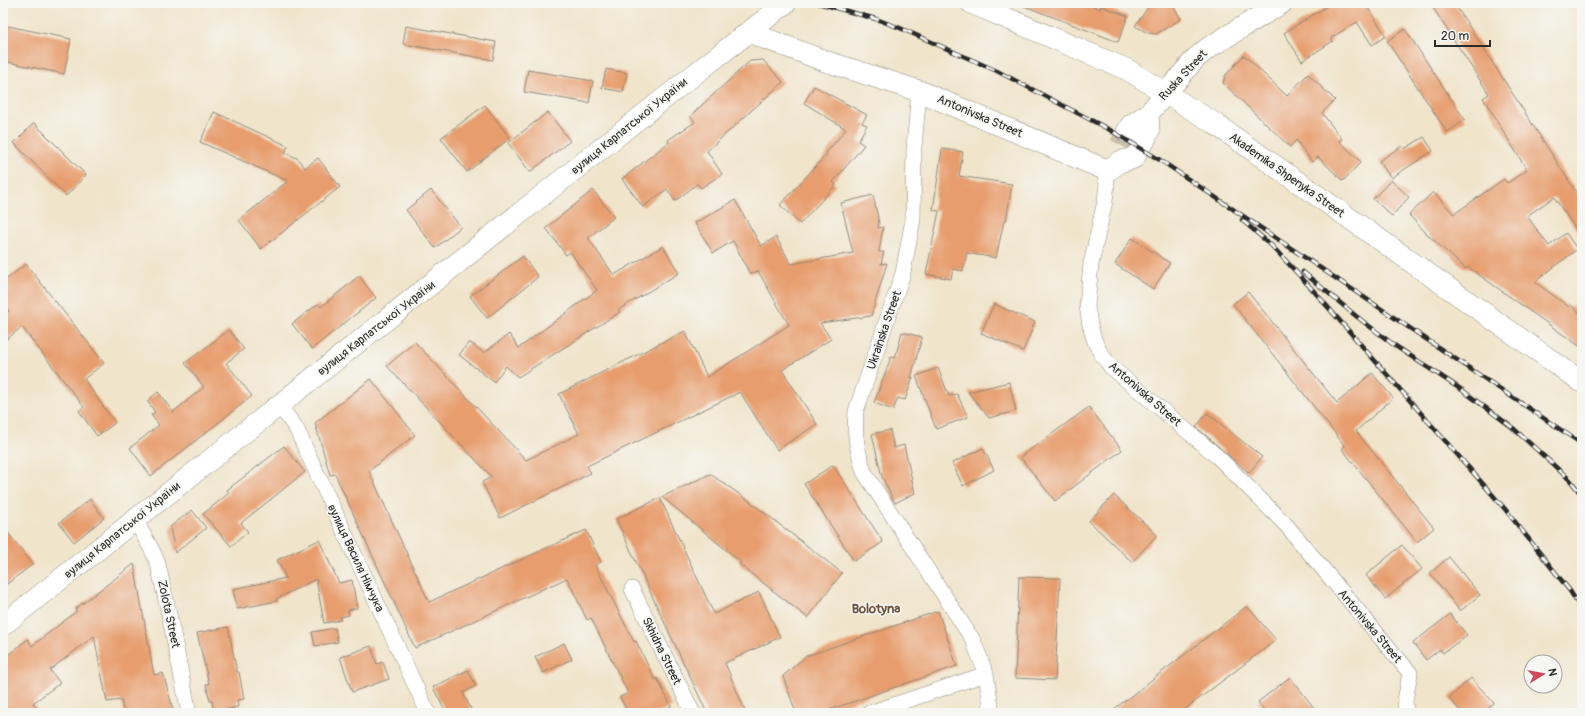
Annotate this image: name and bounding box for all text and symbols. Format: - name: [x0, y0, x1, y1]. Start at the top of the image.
- scale bar: [1435, 22, 1490, 48]
- text: 20 m: [1441, 29, 1470, 44]
- street label: Ruska Street: [1156, 47, 1211, 104]
- street label: вулиця Карпатської України: [568, 74, 691, 178]
- street label: Antonivska Street: [935, 92, 1025, 141]
- street label: Akademika Shpenyka Street: [1226, 130, 1347, 221]
- street label: вулиця Карпатської України: [314, 277, 439, 379]
- street label: Ukrainska Street: [864, 289, 905, 372]
- street label: Antonivska Street: [1105, 359, 1184, 430]
- street label: вулиця Карпатської України: [61, 478, 184, 582]
- street label: вулиця Василя Німчука: [324, 502, 387, 615]
- street label: Zolota Street: [154, 579, 183, 650]
- street label: Antonivska Street: [1334, 586, 1405, 666]
- district label: Bolotyna: [852, 601, 900, 617]
- street label: Skhidna Street: [639, 615, 684, 688]
- north arrow: [1523, 654, 1563, 694]
- text: N: [1545, 667, 1560, 678]

